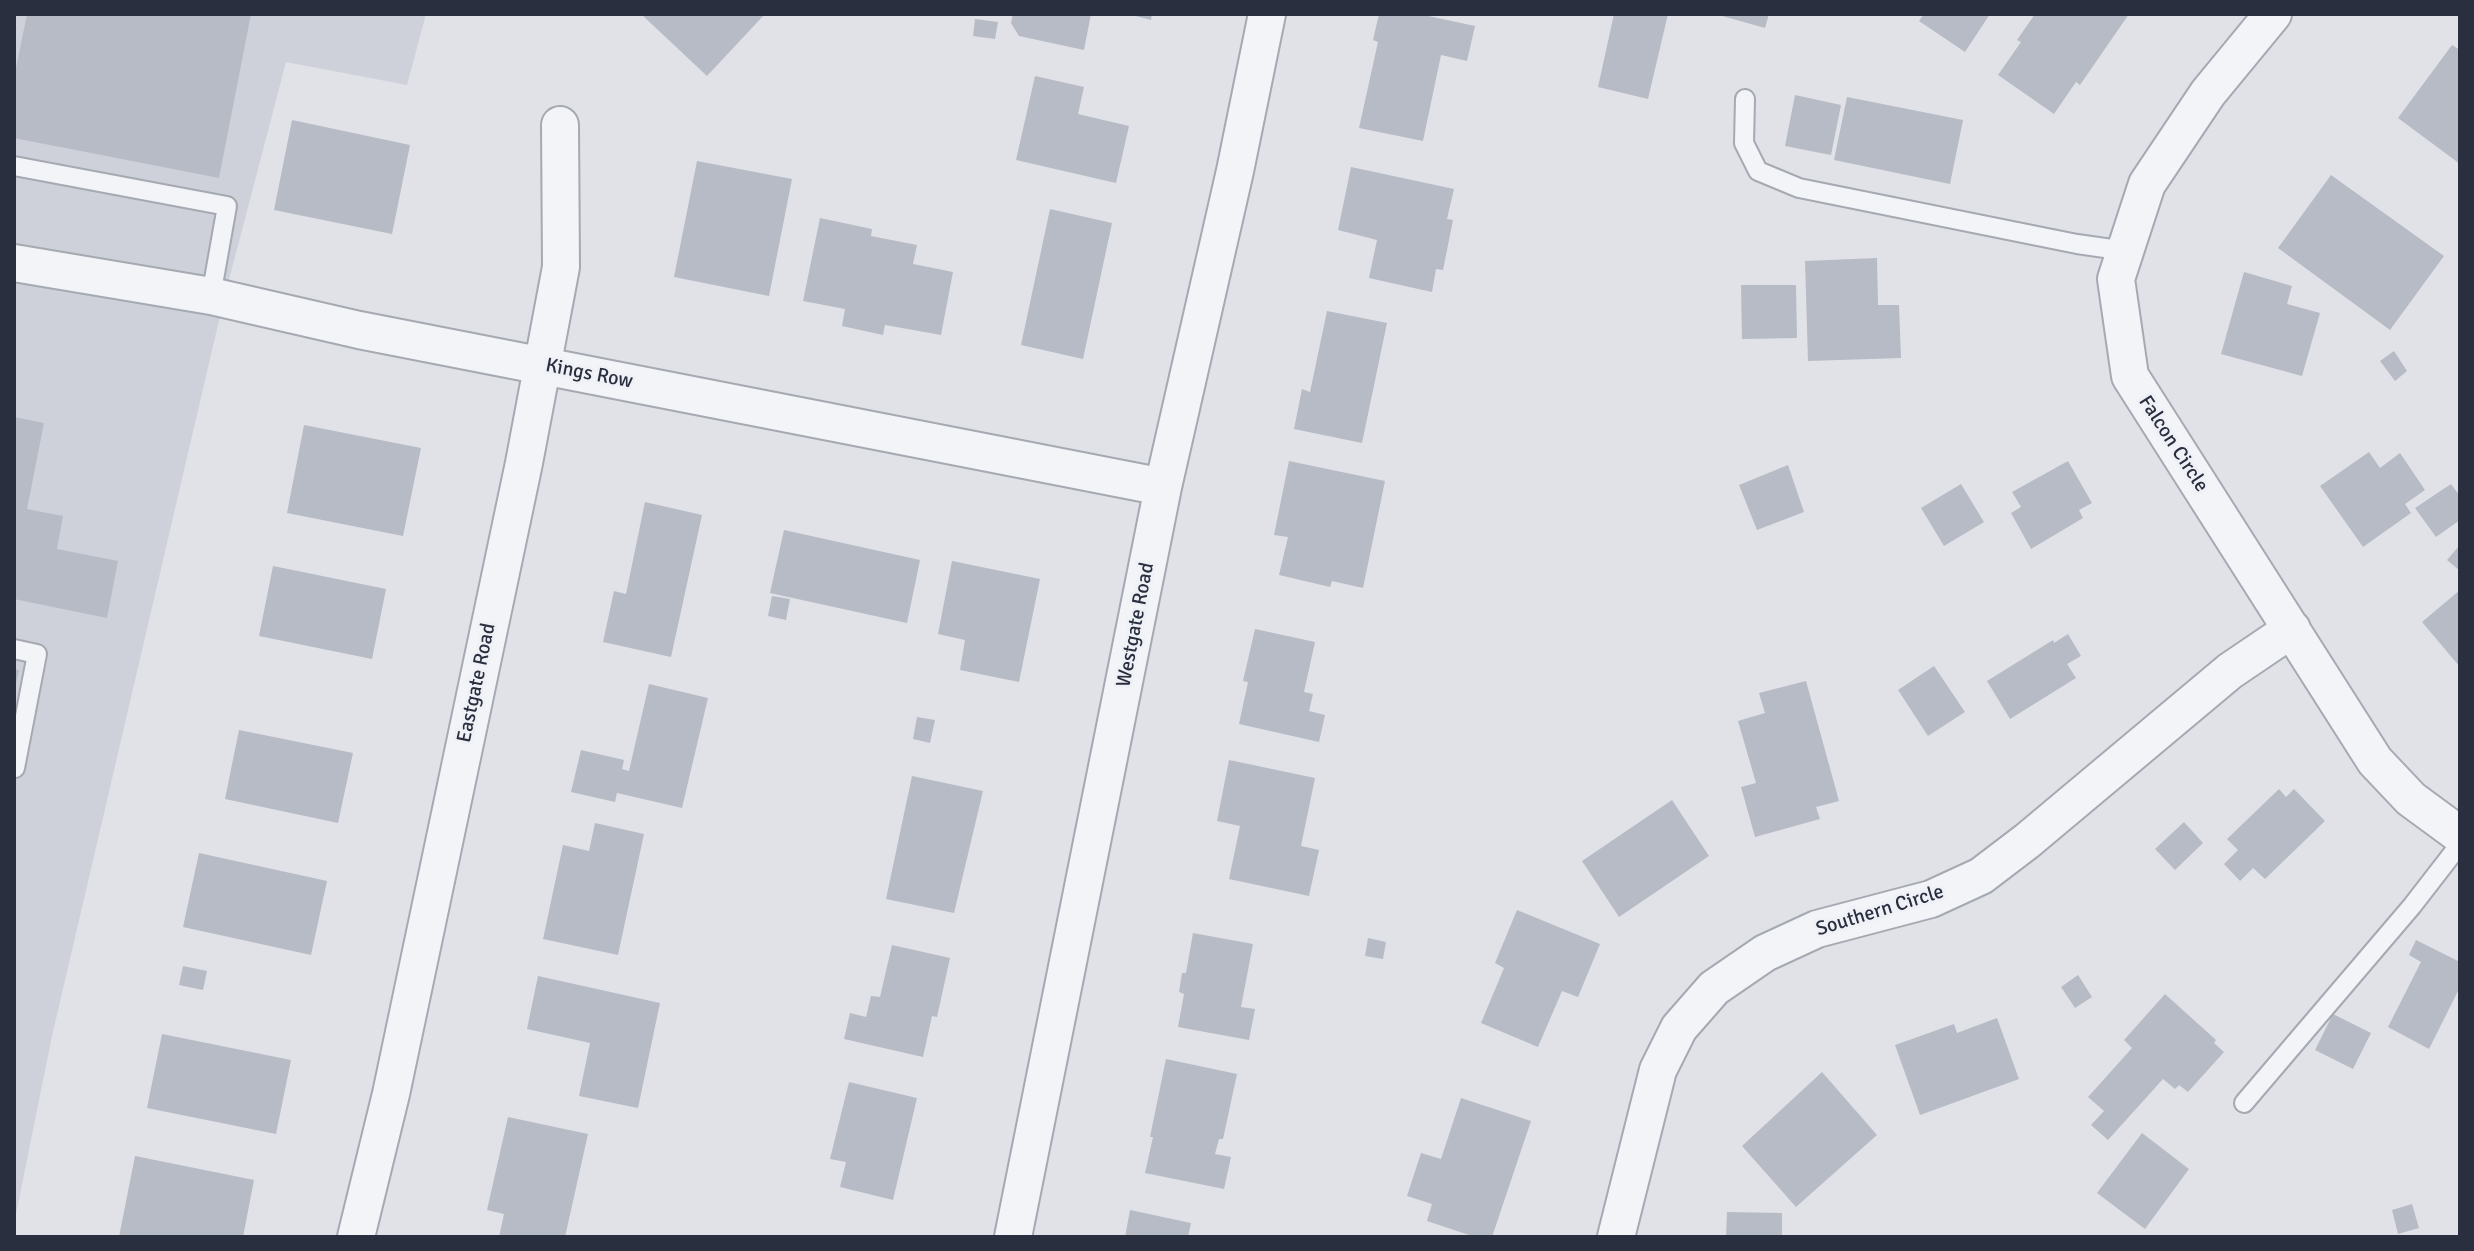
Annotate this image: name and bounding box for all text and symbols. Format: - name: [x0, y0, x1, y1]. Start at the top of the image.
- street label: Kings Row: [543, 354, 635, 394]
- street label: Falcon Circle: [2133, 391, 2213, 497]
- street label: Westgate Road: [1112, 561, 1160, 689]
- street label: Eastgate Road: [453, 621, 501, 745]
- street label: Southern Circle: [1813, 880, 1947, 942]

